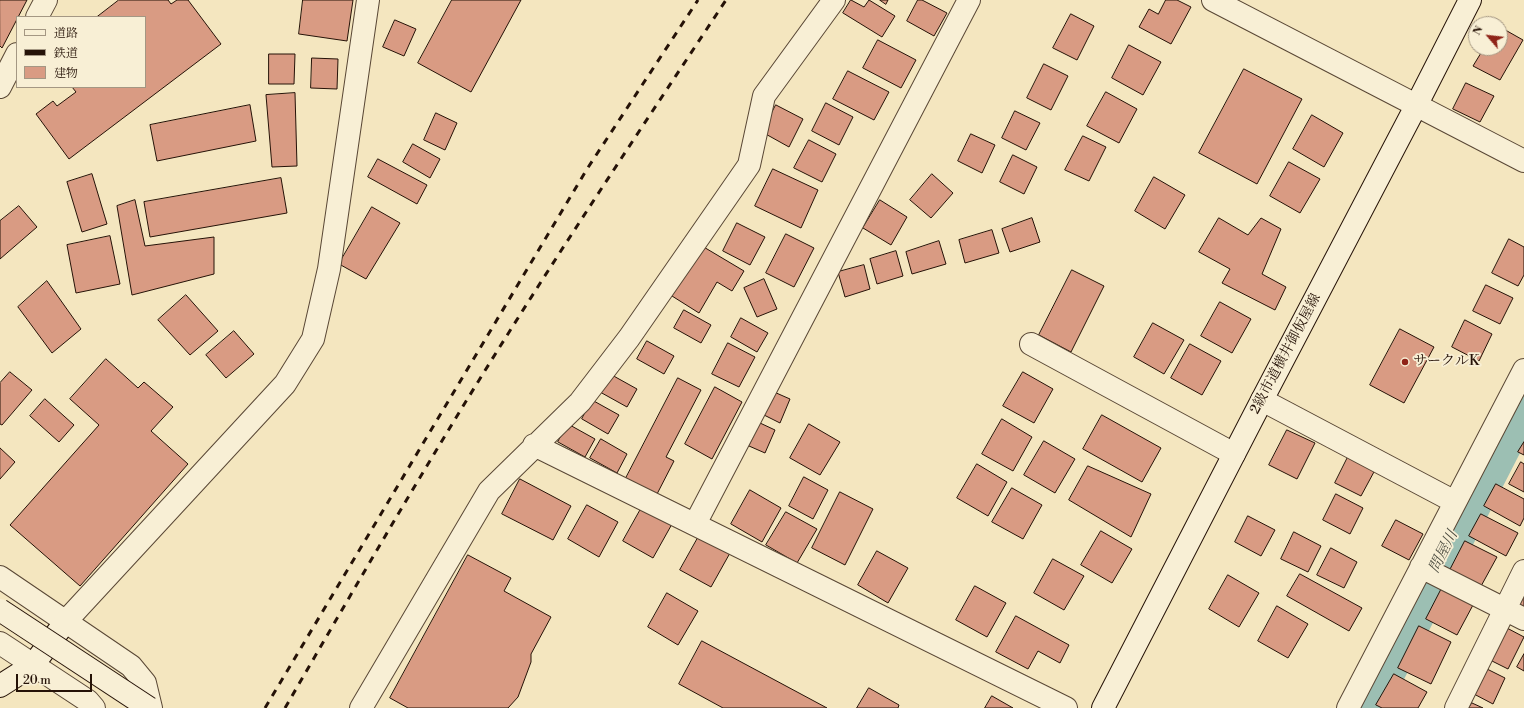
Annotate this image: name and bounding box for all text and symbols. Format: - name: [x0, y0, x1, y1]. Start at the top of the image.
- legend: [16, 16, 146, 88]
- north arrow: [1468, 16, 1508, 56]
- text: N: [1470, 24, 1487, 38]
- text: 道路: [54, 26, 78, 41]
- text: 鉄道: [54, 46, 78, 61]
- text: 建物: [54, 66, 78, 81]
- street label: 2級市道横井御仮屋線: [1247, 291, 1325, 417]
- place label: サークルK: [1413, 354, 1479, 370]
- marker: サークルK: [1400, 357, 1410, 367]
- water label: 問屋川: [1426, 528, 1462, 576]
- scale bar: [18, 666, 94, 692]
- text: 20 m: [23, 673, 51, 688]

